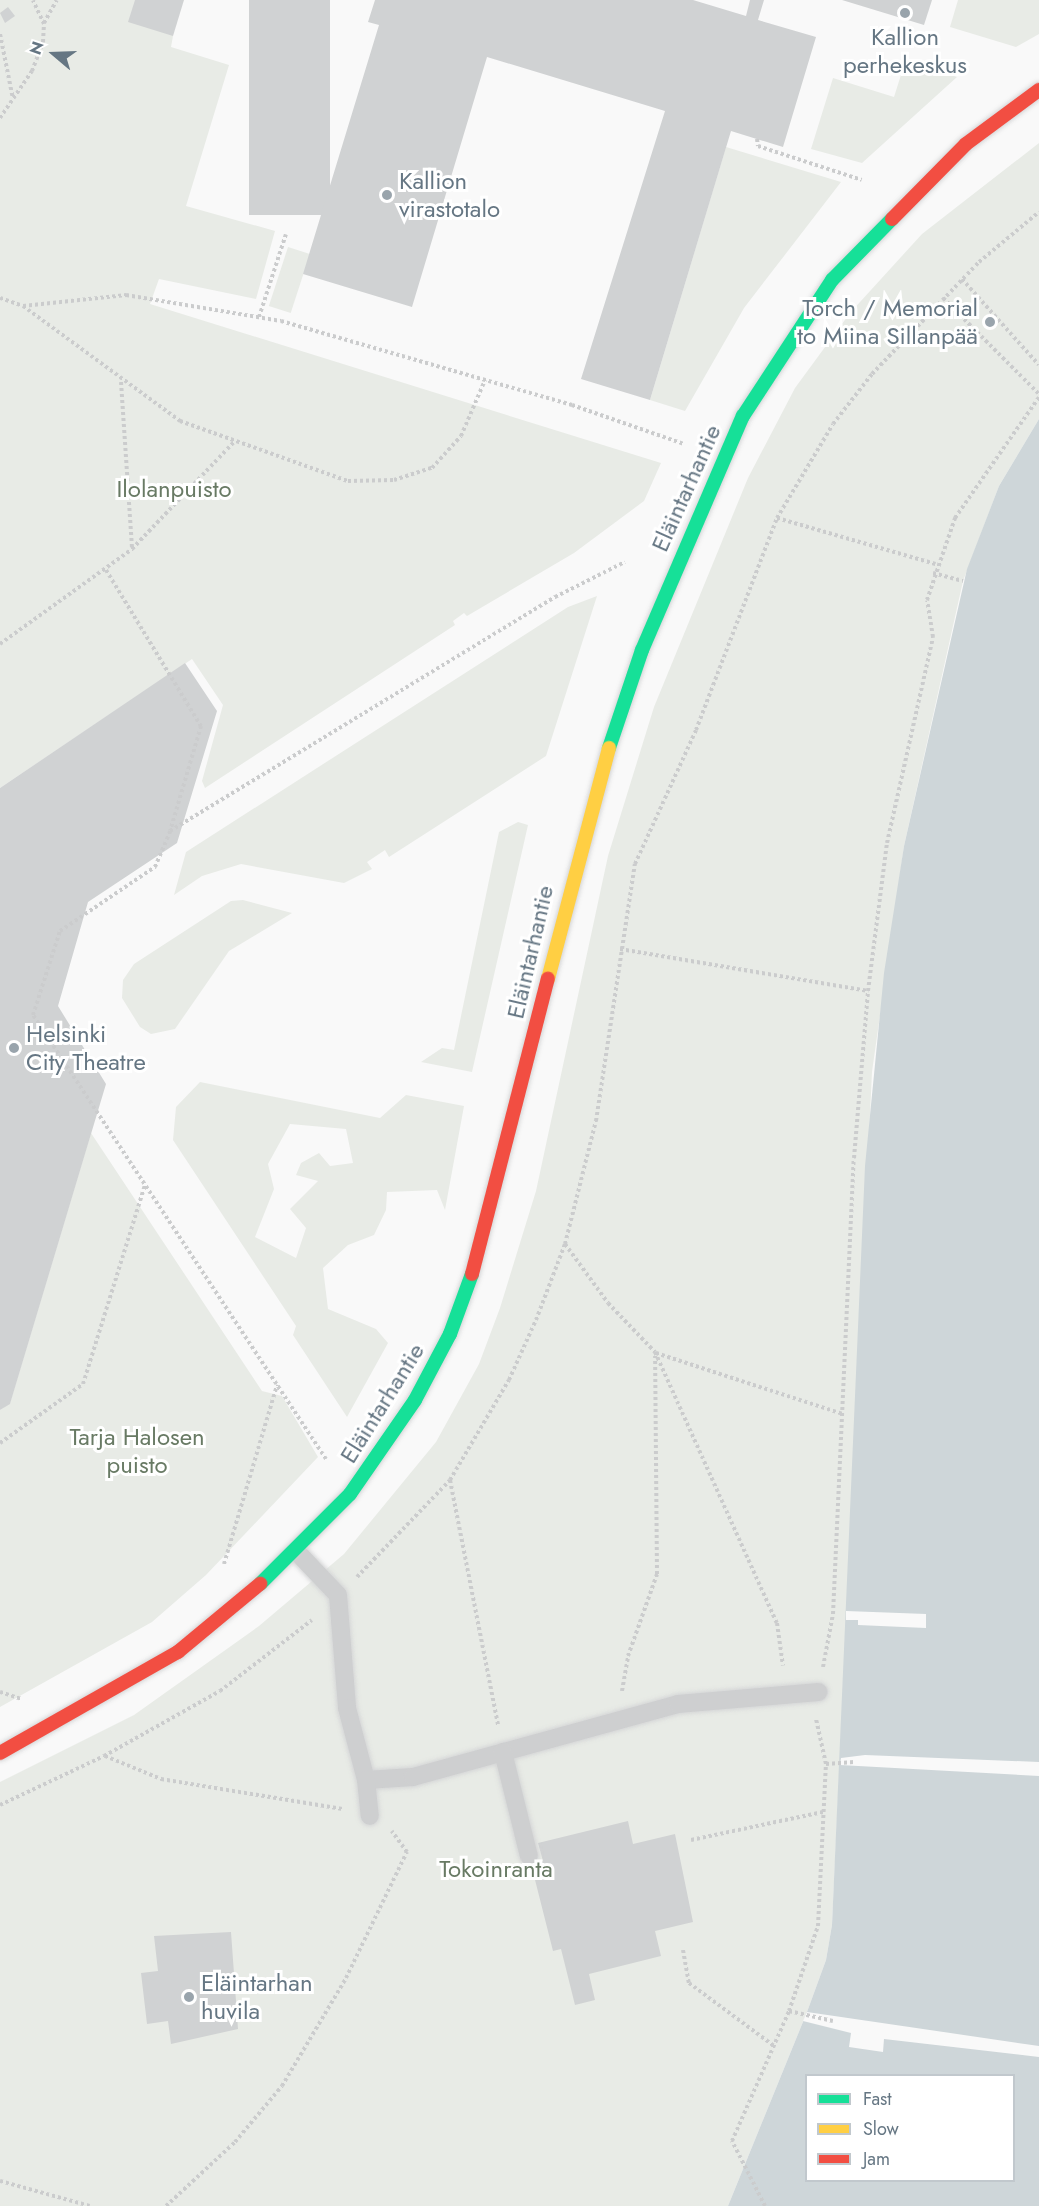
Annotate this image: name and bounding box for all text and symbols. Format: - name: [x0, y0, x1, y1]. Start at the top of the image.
- marker: Kallion perhekeskus: [898, 6, 912, 20]
- place label: Kallion perhekeskus: [843, 23, 967, 79]
- north arrow: [24, 24, 84, 84]
- text: N: [24, 38, 49, 58]
- place label: Kallion virastotalo: [399, 167, 500, 223]
- marker: Kallion virastotalo: [380, 188, 394, 202]
- place label: Torch / Memorial to Miina Sillanpää: [797, 294, 978, 350]
- marker: Torch / Memorial to Miina Sillanpää: [983, 315, 997, 329]
- street label: Eläintarhantie: [645, 420, 727, 556]
- park label: Ilolanpuisto: [116, 475, 232, 503]
- street label: Eläintarhantie: [501, 883, 559, 1021]
- place label: Helsinki City Theatre: [26, 1020, 146, 1076]
- marker: Helsinki City Theatre: [7, 1041, 21, 1055]
- street label: Eläintarhantie: [334, 1338, 430, 1468]
- park label: Tarja Halosen puisto: [69, 1423, 205, 1479]
- park label: Tokoinranta: [439, 1855, 553, 1883]
- place label: Eläintarhan huvila: [201, 1969, 312, 2025]
- marker: Eläintarhan huvila: [182, 1990, 196, 2004]
- legend: [805, 2074, 1015, 2182]
- text: Fast: [863, 2086, 892, 2112]
- text: Slow: [863, 2116, 899, 2142]
- text: Jam: [863, 2146, 890, 2172]

